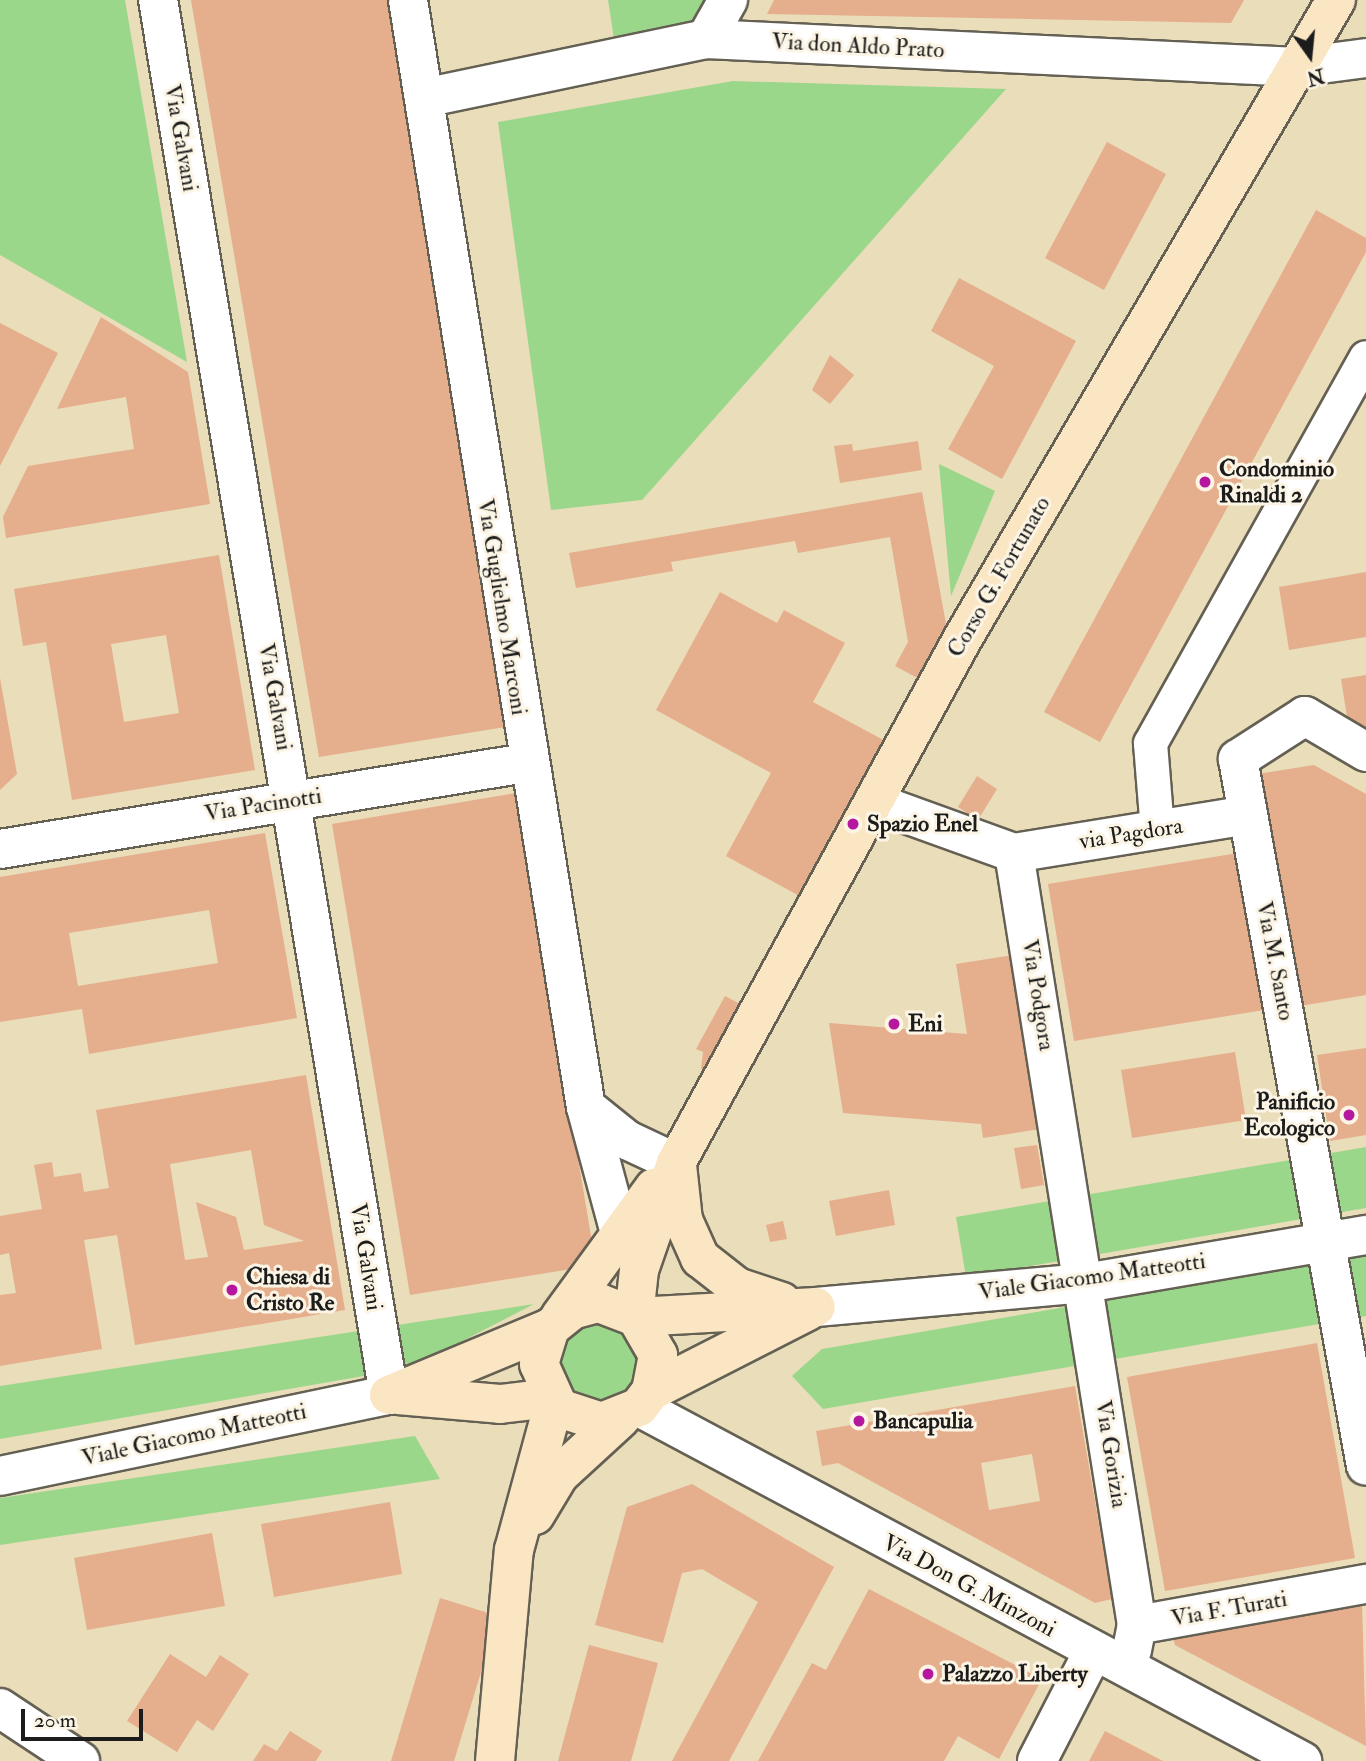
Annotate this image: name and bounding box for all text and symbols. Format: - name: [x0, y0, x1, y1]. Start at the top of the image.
- north arrow: [1275, 21, 1345, 91]
- street label: Via don Aldo Prato: [771, 28, 945, 64]
- text: N: [1304, 62, 1327, 90]
- street label: Via Galvani: [158, 82, 204, 194]
- place label: Condominio Rinaldi 2: [1219, 455, 1334, 509]
- marker: Condominio Rinaldi 2: [1197, 474, 1213, 490]
- street label: Corso G. Fortunato: [942, 492, 1056, 662]
- street label: Via Guglielmo Marconi: [471, 497, 533, 717]
- street label: Via Galvani: [252, 641, 298, 753]
- street label: Via Pacinotti: [202, 782, 324, 828]
- place label: Spazio Enel: [867, 810, 978, 838]
- street label: via Pagdora: [1077, 812, 1185, 856]
- marker: Spazio Enel: [845, 816, 861, 832]
- street label: Via M. Santo: [1250, 899, 1300, 1023]
- street label: Via Podgora: [1016, 937, 1060, 1053]
- place label: Eni: [908, 1010, 943, 1038]
- marker: Eni: [886, 1016, 902, 1032]
- place label: Panificio Ecologico: [1244, 1088, 1335, 1142]
- marker: Panificio Ecologico: [1341, 1107, 1357, 1123]
- street label: Via Galvani: [344, 1201, 388, 1313]
- street label: Viale Giacomo Matteotti: [977, 1247, 1207, 1307]
- place label: Chiesa di Cristo Re: [246, 1263, 334, 1317]
- marker: Chiesa di Cristo Re: [224, 1282, 240, 1298]
- street label: Viale Giacomo Matteotti: [79, 1398, 309, 1472]
- street label: Via Gorizia: [1089, 1398, 1133, 1510]
- place label: Bancapulia: [873, 1407, 973, 1435]
- marker: Bancapulia: [851, 1413, 867, 1429]
- street label: Via Don G. Minzoni: [878, 1529, 1060, 1643]
- street label: Via F. Turati: [1169, 1585, 1289, 1633]
- place label: Palazzo Liberty: [942, 1660, 1088, 1688]
- marker: Palazzo Liberty: [920, 1666, 936, 1682]
- scale bar: [24, 1694, 147, 1738]
- text: 20 m: [34, 1707, 76, 1734]

